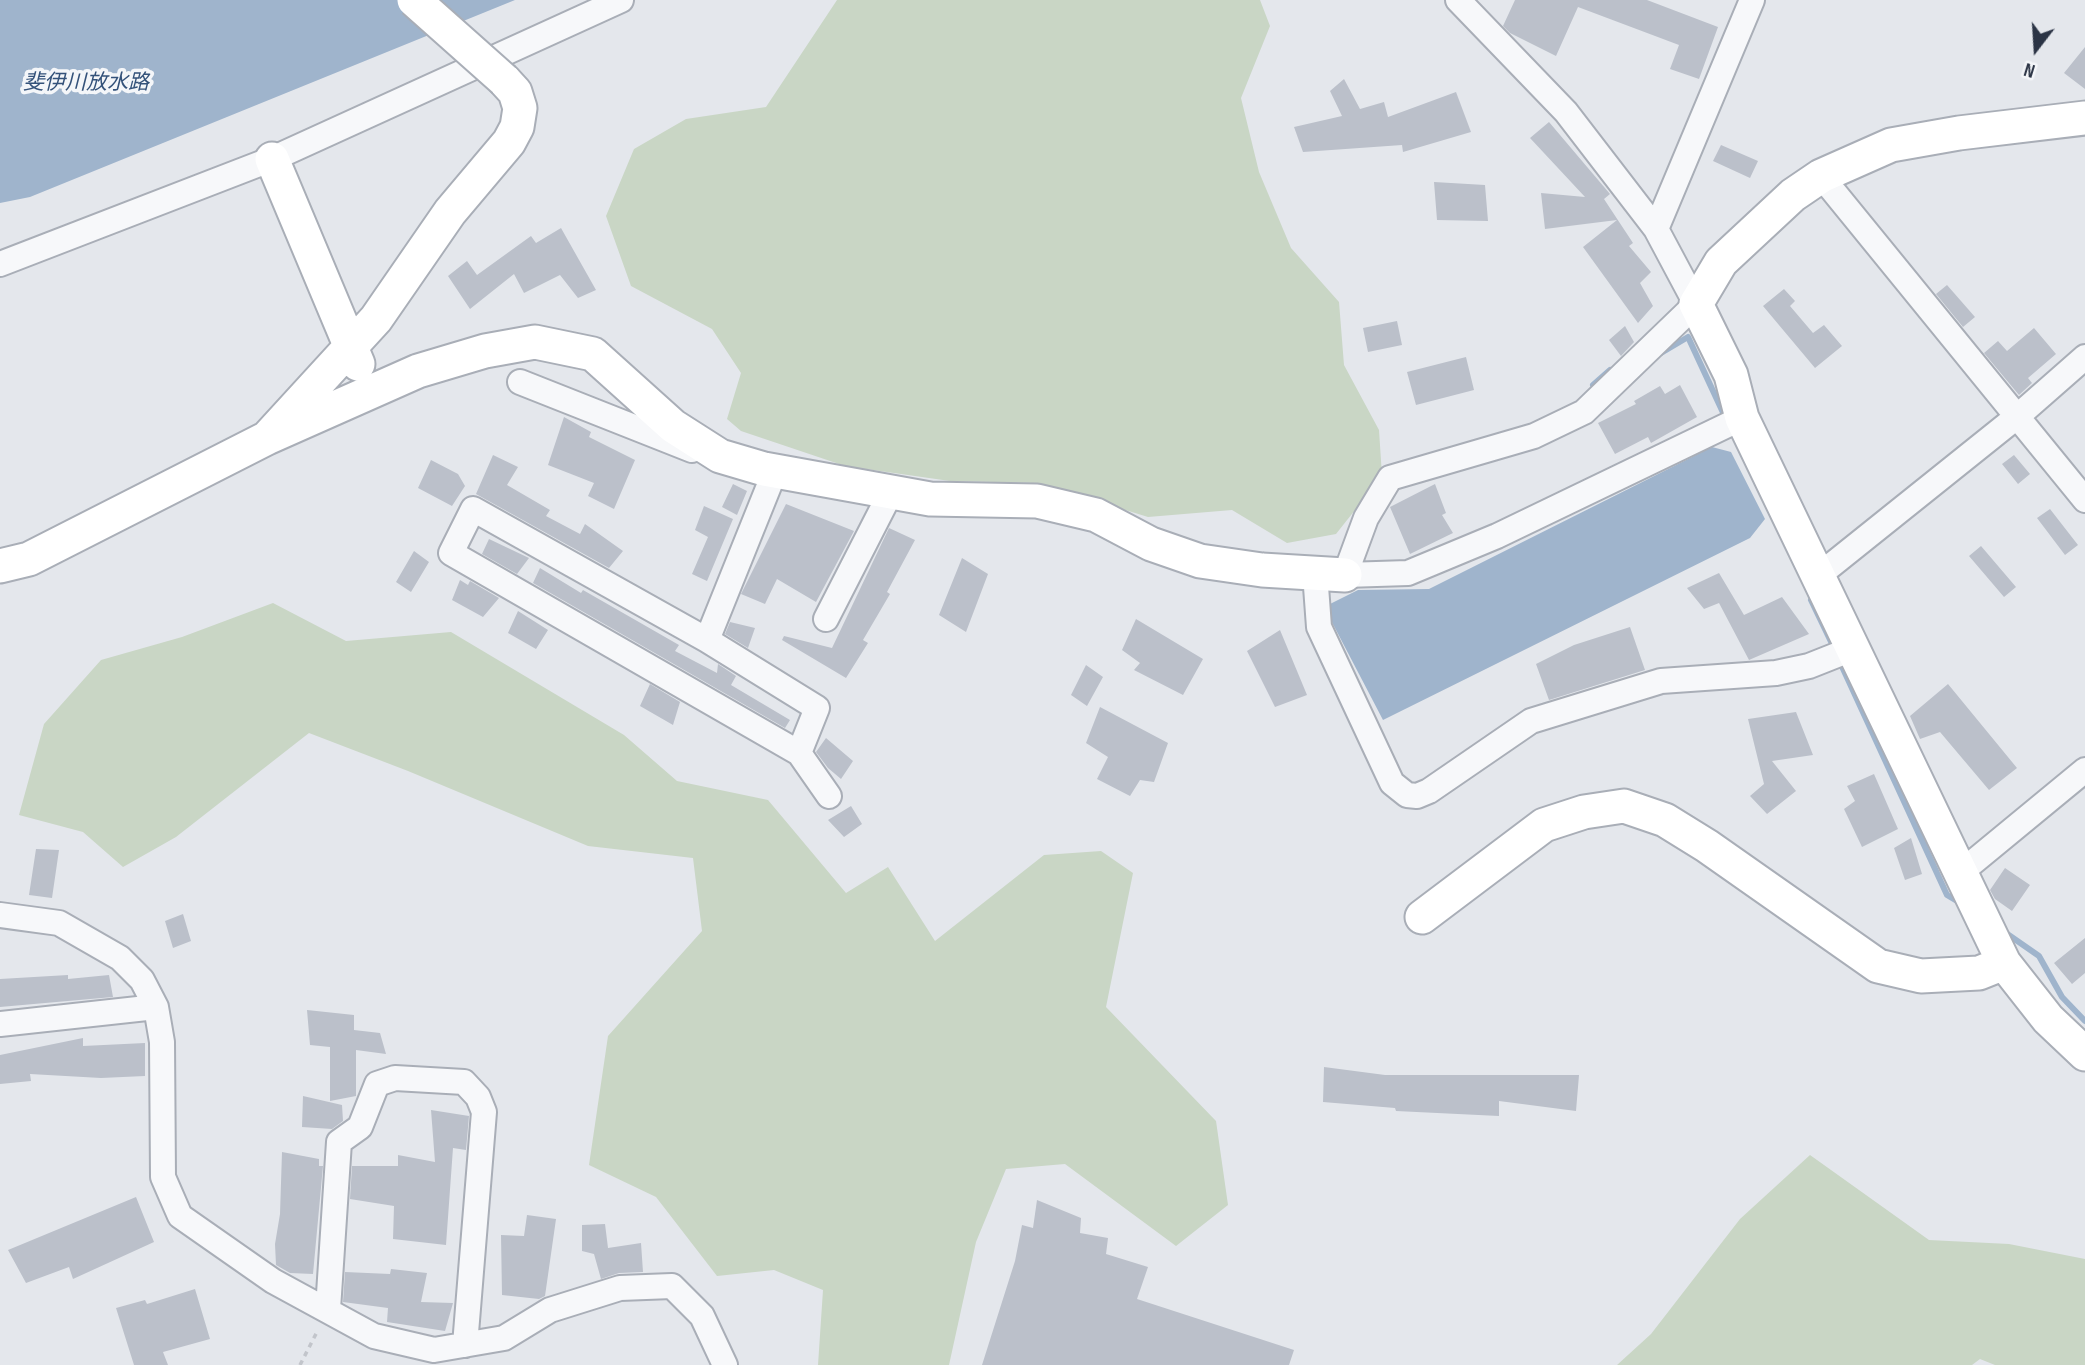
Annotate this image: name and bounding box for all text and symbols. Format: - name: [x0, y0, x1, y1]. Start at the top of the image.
- north arrow: [2001, 14, 2071, 84]
- text: N: [2021, 57, 2038, 82]
- water label: 斐伊川放水路: [23, 71, 149, 97]

